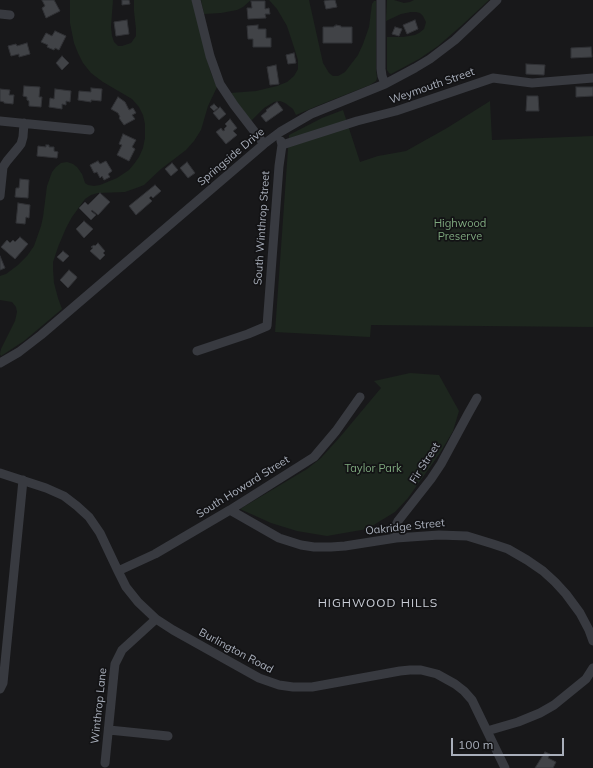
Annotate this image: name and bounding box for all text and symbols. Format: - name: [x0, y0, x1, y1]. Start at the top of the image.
- street label: Weymouth Street: [388, 65, 476, 107]
- street label: Springside Drive: [195, 125, 267, 189]
- street label: South Winthrop Street: [251, 171, 273, 285]
- park label: Highwood Preserve: [434, 217, 486, 243]
- street label: Fir Street: [407, 440, 443, 486]
- street label: South Howard Street: [194, 453, 292, 521]
- park label: Taylor Park: [344, 462, 402, 476]
- street label: Oakridge Street: [365, 516, 445, 538]
- district label: HIGHWOOD HILLS: [318, 596, 438, 610]
- street label: Burlington Road: [196, 626, 276, 676]
- street label: Winthrop Lane: [88, 667, 110, 745]
- scale bar: [453, 730, 566, 756]
- text: 100 m: [458, 737, 493, 752]

